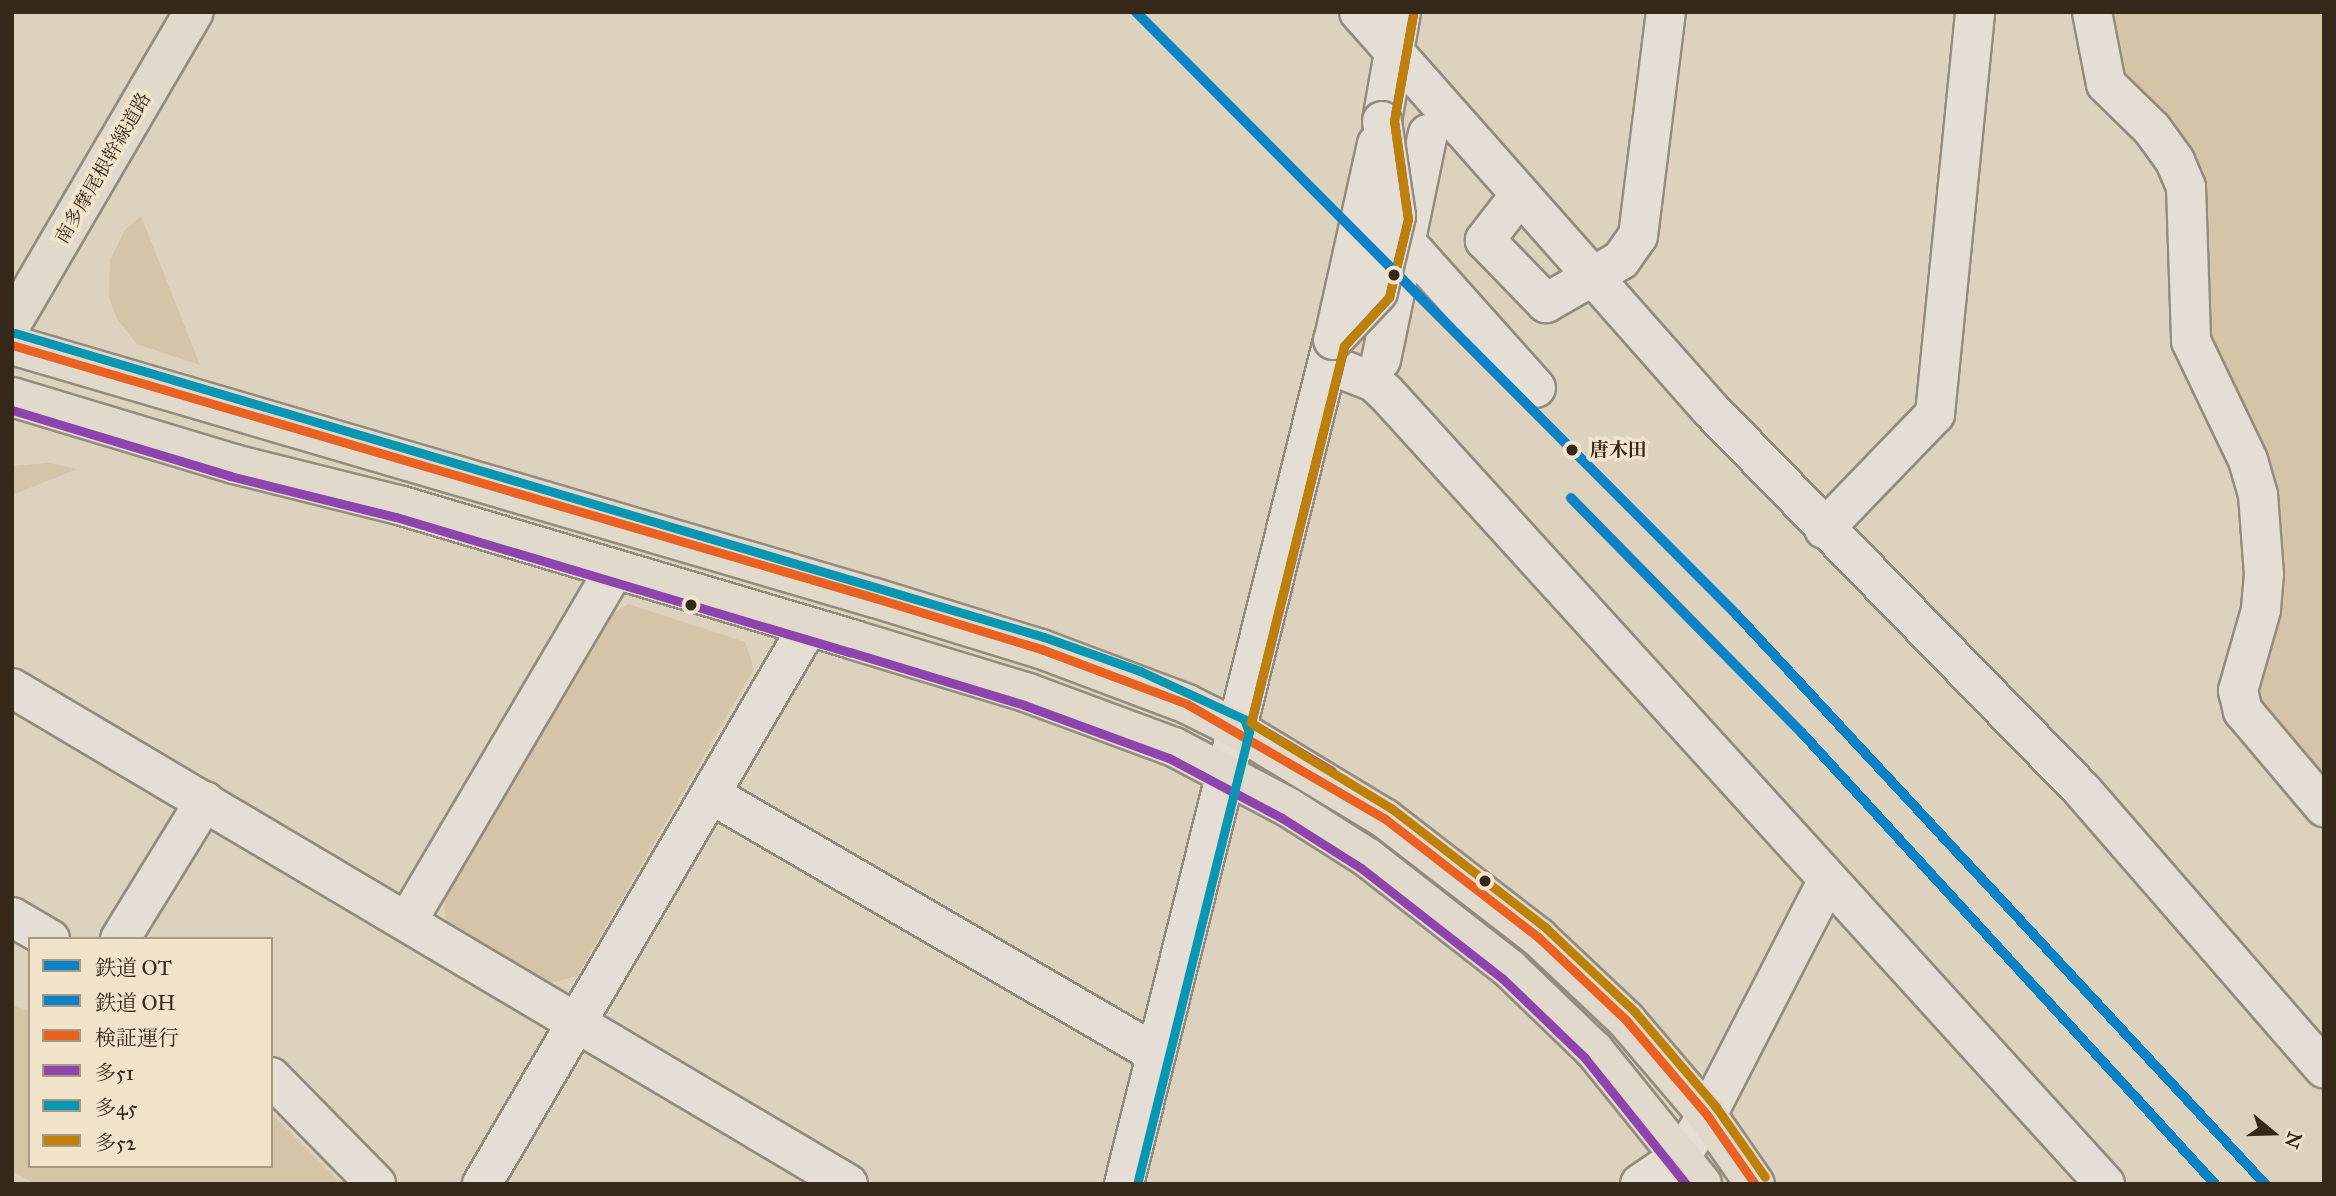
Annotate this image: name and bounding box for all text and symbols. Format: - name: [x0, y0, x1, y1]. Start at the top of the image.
- street label: 南多摩尾根幹線道路: [50, 88, 156, 248]
- unlabelled marker: [1387, 268, 1401, 282]
- marker: 唐木田: [1561, 439, 1583, 461]
- place label: 唐木田: [1590, 439, 1647, 461]
- unlabelled marker: [684, 598, 698, 612]
- unlabelled marker: [1478, 874, 1492, 888]
- legend: [28, 937, 273, 1168]
- text: 鉄道 OT: [95, 955, 172, 981]
- text: 鉄道 OH: [95, 990, 175, 1016]
- text: 検証運行: [95, 1025, 179, 1051]
- text: 多51: [95, 1060, 134, 1086]
- text: 多45: [95, 1095, 137, 1121]
- north arrow: [2238, 1098, 2308, 1168]
- text: N: [2280, 1129, 2307, 1151]
- text: 多52: [95, 1130, 136, 1156]

